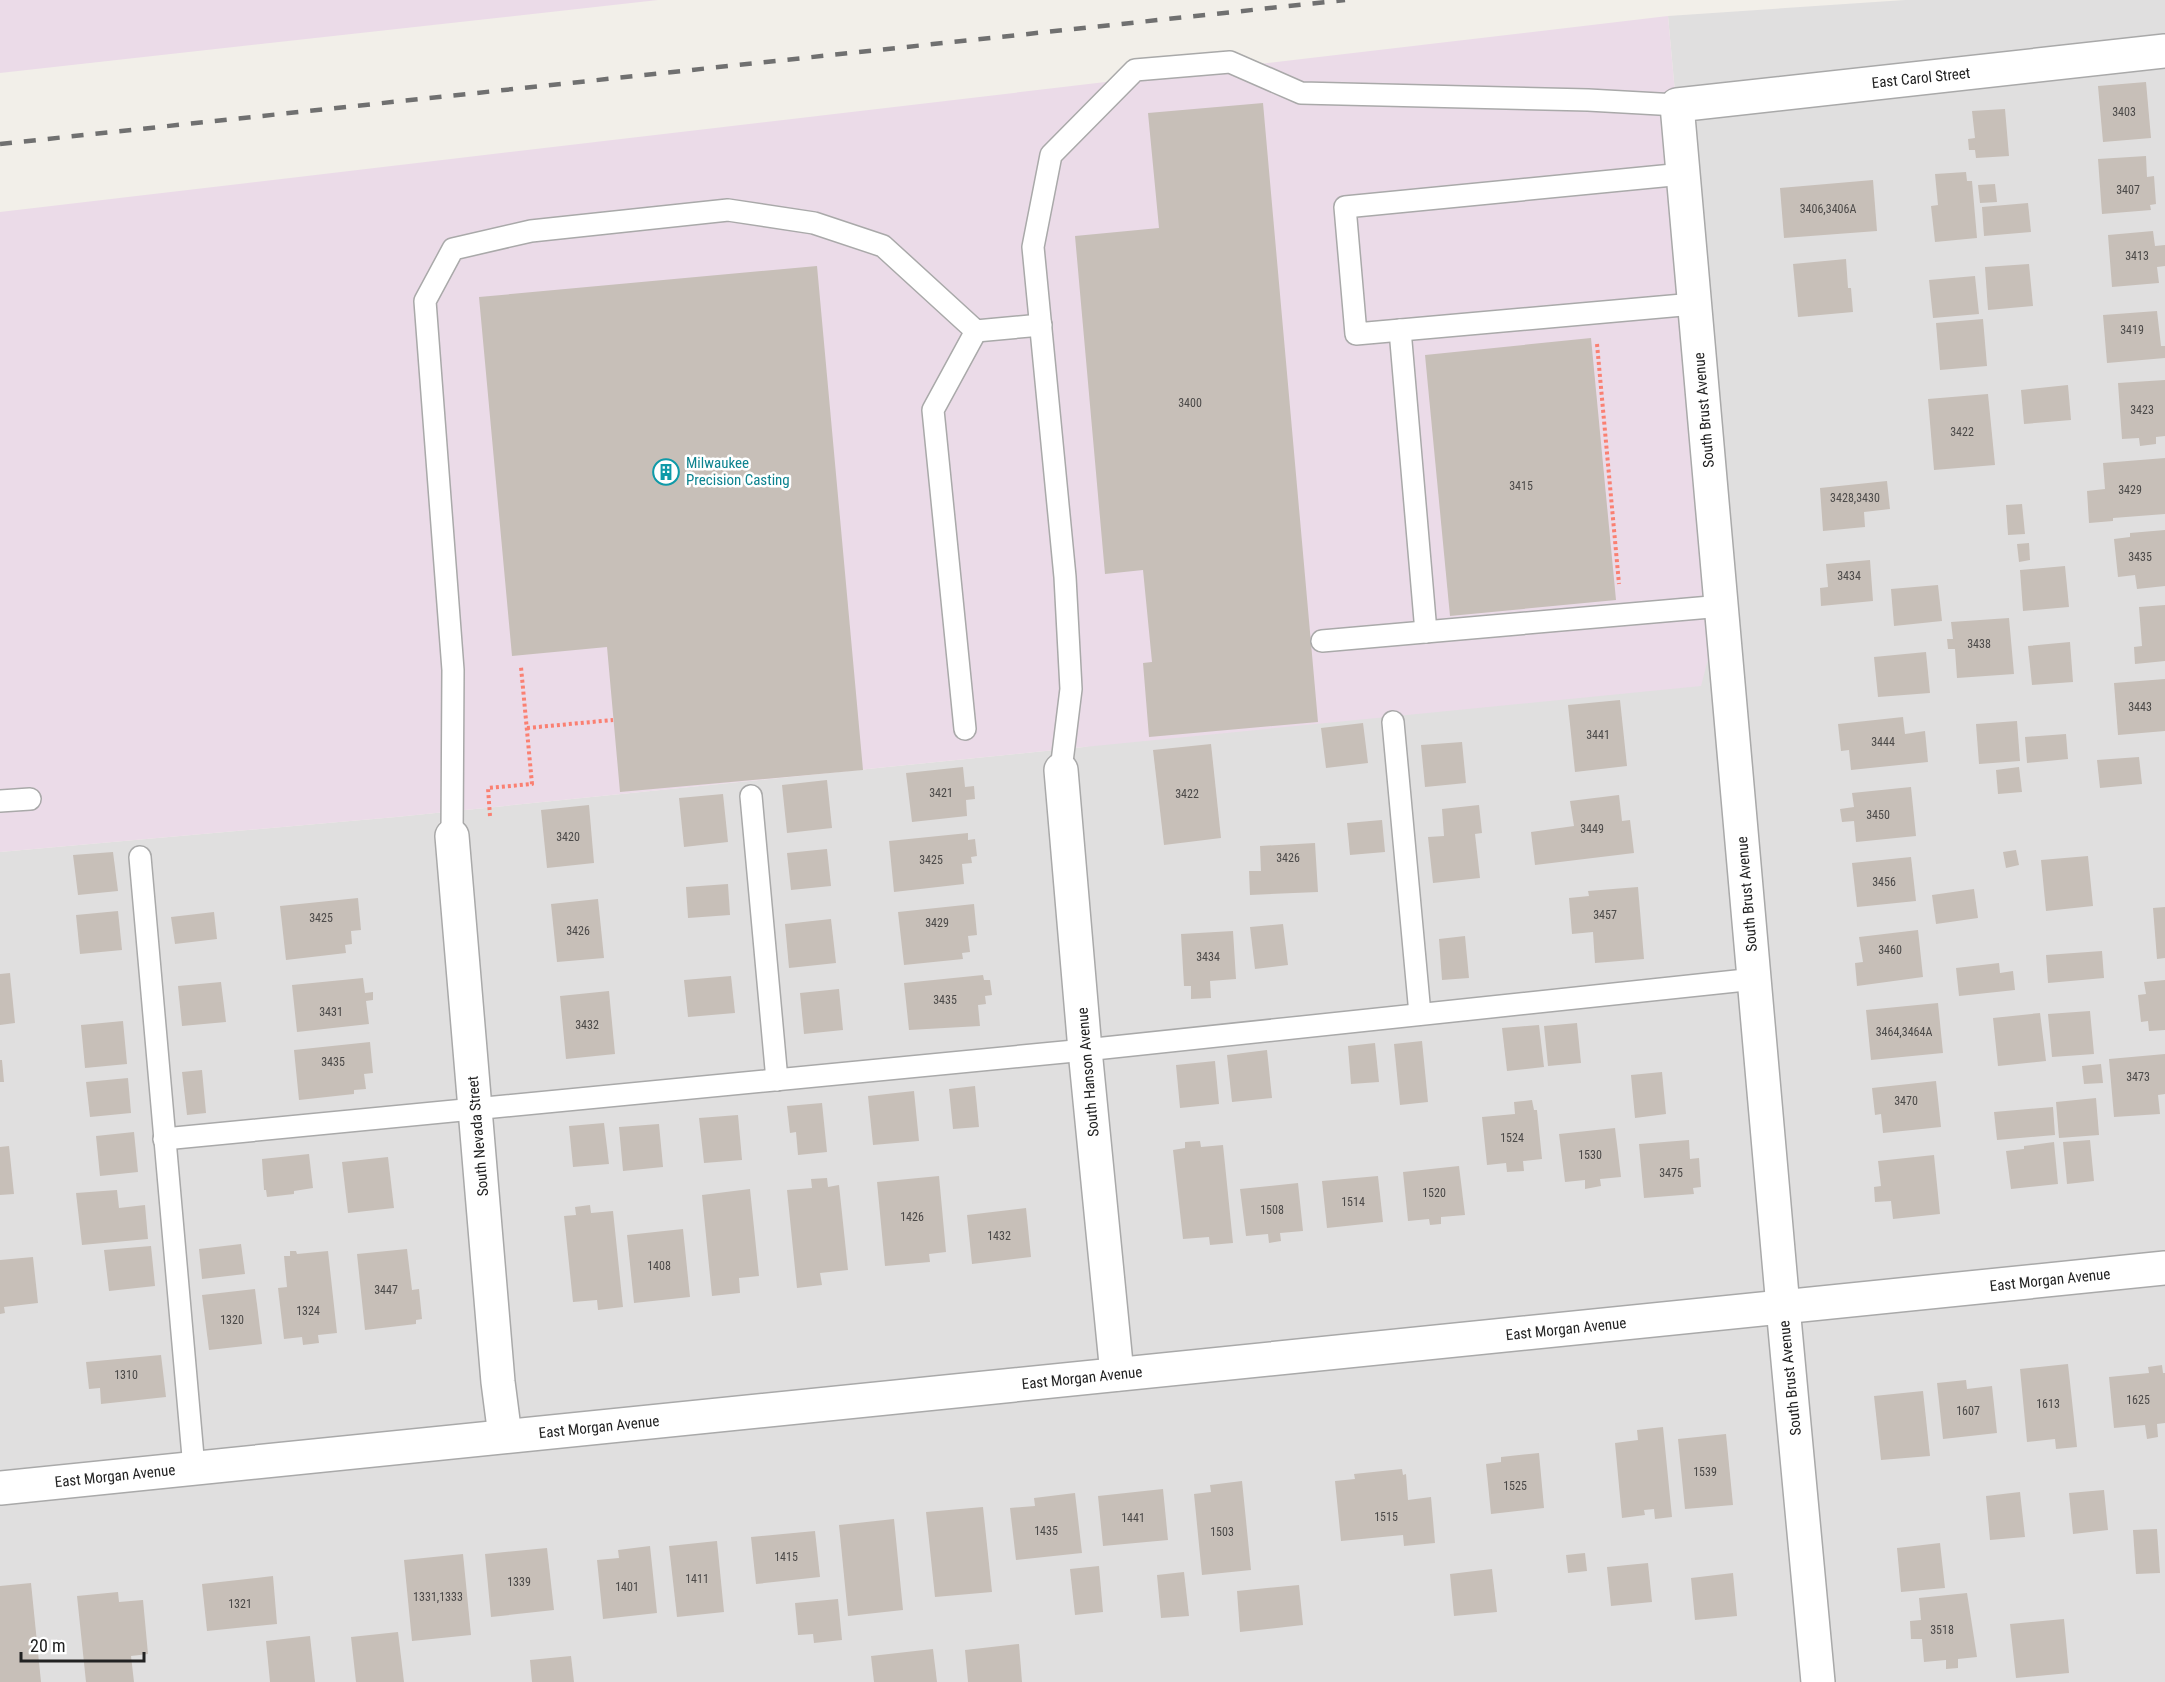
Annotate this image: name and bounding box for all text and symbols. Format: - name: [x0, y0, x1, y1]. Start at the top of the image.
- street label: East Carol Street: [1871, 64, 1971, 92]
- house number: 3403: [2112, 105, 2136, 119]
- house number: 3407: [2116, 183, 2140, 197]
- house number: 3406,3406A: [1800, 202, 1856, 216]
- house number: 3413: [2125, 249, 2149, 263]
- house number: 3419: [2120, 323, 2144, 337]
- street label: South Brust Avenue: [1690, 352, 1718, 468]
- house number: 3400: [1178, 396, 1202, 410]
- house number: 3423: [2130, 403, 2154, 417]
- house number: 3422: [1950, 425, 1974, 439]
- place label: Milwaukee Precision Casting: [686, 454, 790, 489]
- building icon: Milwaukee Precision Casting: [651, 457, 681, 487]
- house number: 3415: [1509, 479, 1533, 493]
- house number: 3429: [2118, 483, 2142, 497]
- house number: 3428,3430: [1830, 491, 1880, 505]
- house number: 3435: [2128, 550, 2152, 564]
- house number: 3434: [1837, 569, 1861, 583]
- house number: 3438: [1967, 637, 1991, 651]
- house number: 3443: [2128, 700, 2152, 714]
- house number: 3441: [1586, 728, 1610, 742]
- house number: 3444: [1871, 735, 1895, 749]
- house number: 3421: [929, 786, 953, 800]
- house number: 3422: [1175, 787, 1199, 801]
- house number: 3450: [1866, 808, 1890, 822]
- house number: 3449: [1580, 822, 1604, 836]
- house number: 3420: [556, 830, 580, 844]
- street label: South Brust Avenue: [1733, 836, 1761, 952]
- house number: 3426: [1276, 851, 1300, 865]
- house number: 3425: [919, 853, 943, 867]
- house number: 3456: [1872, 875, 1896, 889]
- house number: 3457: [1593, 908, 1617, 922]
- house number: 3425: [309, 911, 333, 925]
- house number: 3429: [925, 916, 949, 930]
- house number: 3426: [566, 924, 590, 938]
- house number: 3460: [1878, 943, 1902, 957]
- house number: 3434: [1196, 950, 1220, 964]
- house number: 3435: [933, 993, 957, 1007]
- house number: 3431: [319, 1005, 343, 1019]
- street label: South Hanson Avenue: [1073, 1007, 1103, 1137]
- house number: 3432: [575, 1018, 599, 1032]
- house number: 3464,3464A: [1876, 1025, 1932, 1039]
- house number: 3435: [321, 1055, 345, 1069]
- house number: 3473: [2126, 1070, 2150, 1084]
- street label: South Nevada Street: [464, 1075, 492, 1197]
- house number: 3470: [1894, 1094, 1918, 1108]
- house number: 1524: [1500, 1131, 1524, 1145]
- house number: 1530: [1578, 1148, 1602, 1162]
- house number: 3475: [1659, 1166, 1683, 1180]
- house number: 1520: [1422, 1186, 1446, 1200]
- house number: 1514: [1341, 1195, 1365, 1209]
- house number: 1508: [1260, 1203, 1284, 1217]
- house number: 1426: [900, 1210, 924, 1224]
- house number: 1432: [987, 1229, 1011, 1243]
- house number: 1408: [647, 1259, 671, 1273]
- street label: East Morgan Avenue: [1989, 1265, 2111, 1295]
- house number: 3447: [374, 1283, 398, 1297]
- house number: 1324: [296, 1304, 320, 1318]
- house number: 1320: [220, 1313, 244, 1327]
- street label: East Morgan Avenue: [1505, 1314, 1627, 1344]
- street label: South Brust Avenue: [1775, 1320, 1805, 1436]
- street label: East Morgan Avenue: [1021, 1363, 1143, 1393]
- house number: 1310: [114, 1368, 138, 1382]
- house number: 1625: [2126, 1393, 2150, 1407]
- house number: 1613: [2036, 1397, 2060, 1411]
- house number: 1607: [1956, 1404, 1980, 1418]
- street label: East Morgan Avenue: [538, 1412, 660, 1442]
- street label: East Morgan Avenue: [54, 1461, 176, 1491]
- house number: 1539: [1693, 1465, 1717, 1479]
- house number: 1525: [1503, 1479, 1527, 1493]
- house number: 1515: [1374, 1510, 1398, 1524]
- house number: 1441: [1121, 1511, 1145, 1525]
- house number: 1435: [1034, 1524, 1058, 1538]
- house number: 1503: [1210, 1525, 1234, 1539]
- house number: 1415: [774, 1550, 798, 1564]
- house number: 1411: [685, 1572, 709, 1586]
- house number: 1339: [507, 1575, 531, 1589]
- house number: 1401: [615, 1580, 639, 1594]
- house number: 1331,1333: [413, 1590, 463, 1604]
- house number: 1321: [228, 1597, 252, 1611]
- house number: 3518: [1930, 1623, 1954, 1637]
- scale bar: [21, 1625, 144, 1663]
- text: 20 m: [30, 1635, 65, 1656]

